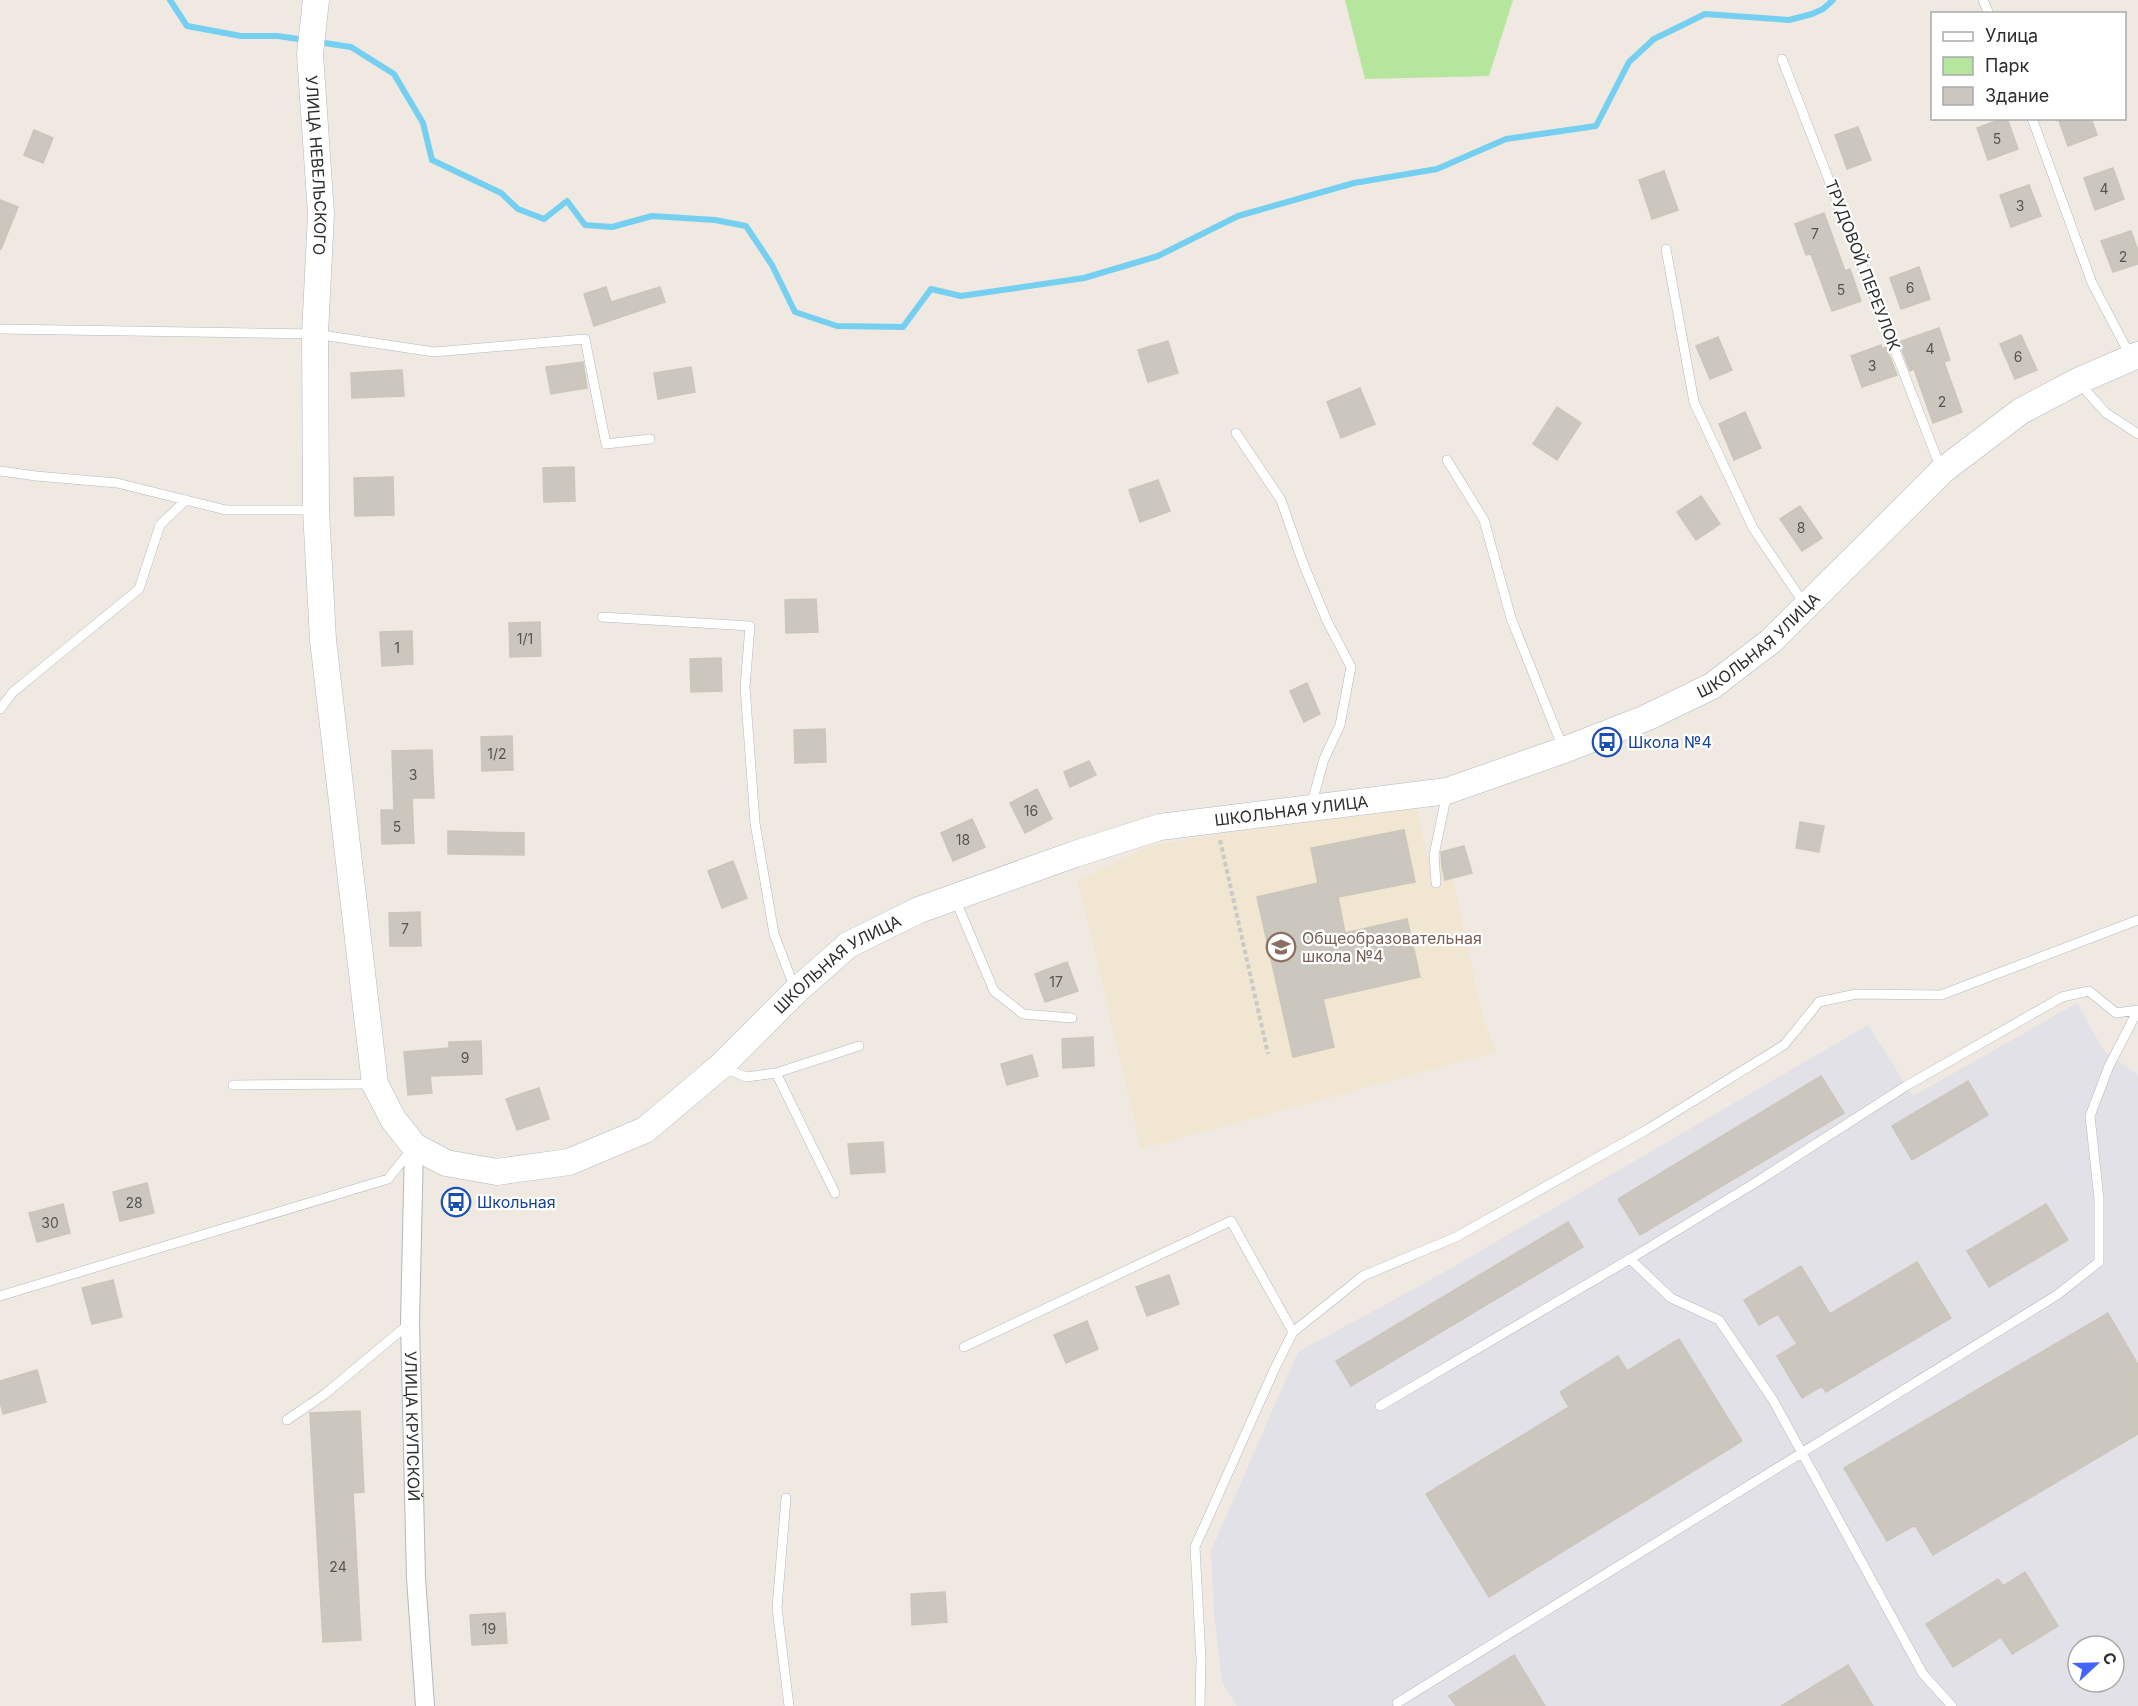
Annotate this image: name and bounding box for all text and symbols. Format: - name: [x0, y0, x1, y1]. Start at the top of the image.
- legend: [1931, 12, 2126, 120]
- text: Улица: [1985, 25, 2038, 46]
- text: Парк: [1985, 55, 2030, 76]
- street label: УЛИЦА НЕВЕЛЬСКОГО: [301, 75, 331, 256]
- text: Здание: [1985, 85, 2049, 106]
- house number: 5: [1993, 130, 2001, 147]
- street label: ТРУДОВОЙ ПЕРЕУЛОК: [1821, 177, 1905, 354]
- house number: 4: [2099, 180, 2109, 197]
- house number: 3: [2016, 197, 2024, 214]
- house number: 7: [1811, 225, 1819, 242]
- house number: 2: [2119, 248, 2127, 265]
- house number: 6: [1906, 279, 1914, 296]
- house number: 5: [1837, 281, 1845, 298]
- house number: 4: [1925, 340, 1935, 357]
- house number: 6: [2014, 348, 2022, 365]
- house number: 3: [1868, 357, 1876, 374]
- house number: 2: [1938, 393, 1946, 410]
- house number: 8: [1797, 519, 1805, 536]
- street label: ШКОЛЬНАЯ УЛИЦА: [1694, 588, 1824, 702]
- house number: 1/1: [517, 630, 533, 647]
- house number: 1: [394, 639, 400, 656]
- bus stop icon: Школа №4: [1591, 726, 1623, 758]
- place label: Школа №4: [1628, 732, 1712, 752]
- house number: 1/2: [487, 745, 507, 762]
- house number: 3: [409, 766, 417, 783]
- street label: ШКОЛЬНАЯ УЛИЦА: [1213, 791, 1369, 830]
- house number: 16: [1024, 802, 1038, 819]
- house number: 5: [393, 818, 401, 835]
- house number: 18: [956, 831, 970, 848]
- street label: ШКОЛЬНАЯ УЛИЦА: [769, 911, 904, 1018]
- house number: 7: [401, 920, 409, 937]
- place label: Общеобразовательная школа №4: [1302, 928, 1482, 966]
- school or university icon: Общеобразовательная школа №4: [1265, 931, 1297, 963]
- house number: 17: [1049, 973, 1063, 990]
- house number: 9: [461, 1049, 469, 1066]
- bus stop icon: Школьная: [440, 1186, 472, 1218]
- place label: Школьная: [477, 1192, 556, 1212]
- house number: 28: [125, 1194, 143, 1211]
- house number: 30: [41, 1214, 59, 1231]
- street label: УЛИЦА КРУПСКОЙ: [401, 1351, 424, 1501]
- house number: 24: [329, 1558, 347, 1575]
- house number: 19: [482, 1620, 496, 1637]
- north arrow: [2066, 1634, 2126, 1694]
- text: С: [2098, 1649, 2121, 1668]

